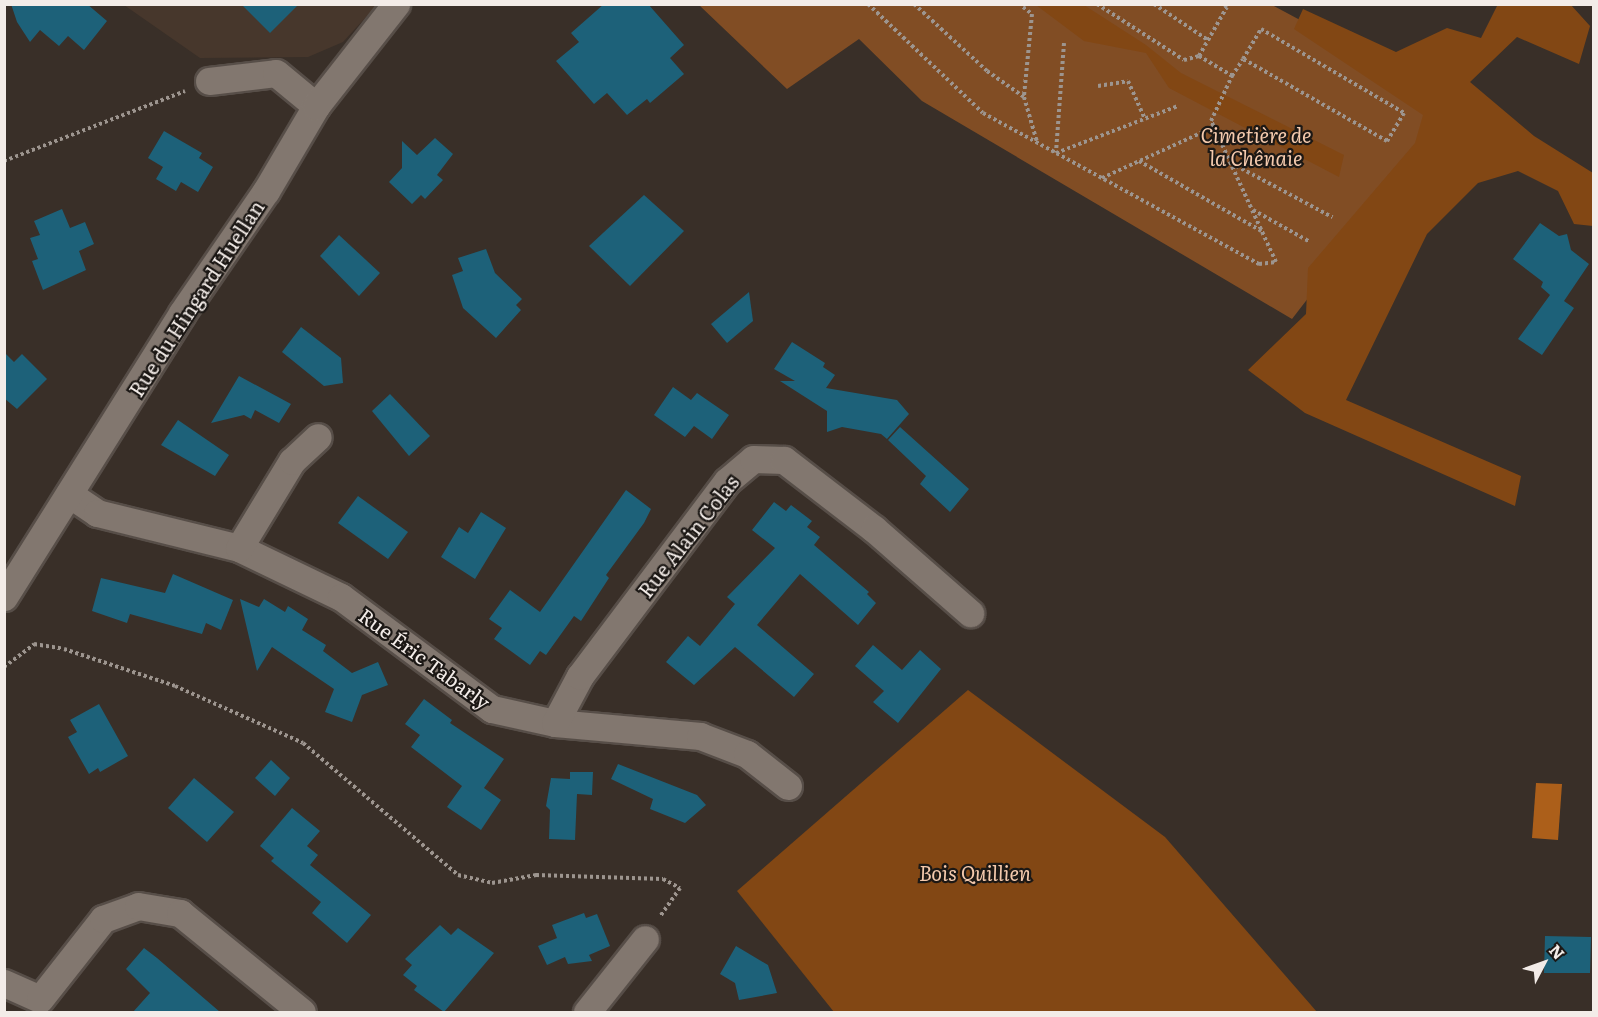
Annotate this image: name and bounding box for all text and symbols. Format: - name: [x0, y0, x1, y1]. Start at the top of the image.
- park label: Cimetière de la Chênaie: [1200, 122, 1312, 169]
- street label: Rue du Hingard Huellan: [123, 195, 269, 401]
- street label: Rue Alain Colas: [633, 470, 743, 602]
- street label: Rue Éric Tabarly: [355, 602, 495, 714]
- park label: Bois Quillien: [919, 860, 1031, 884]
- north arrow: [1514, 933, 1574, 993]
- text: N: [1544, 938, 1571, 964]

